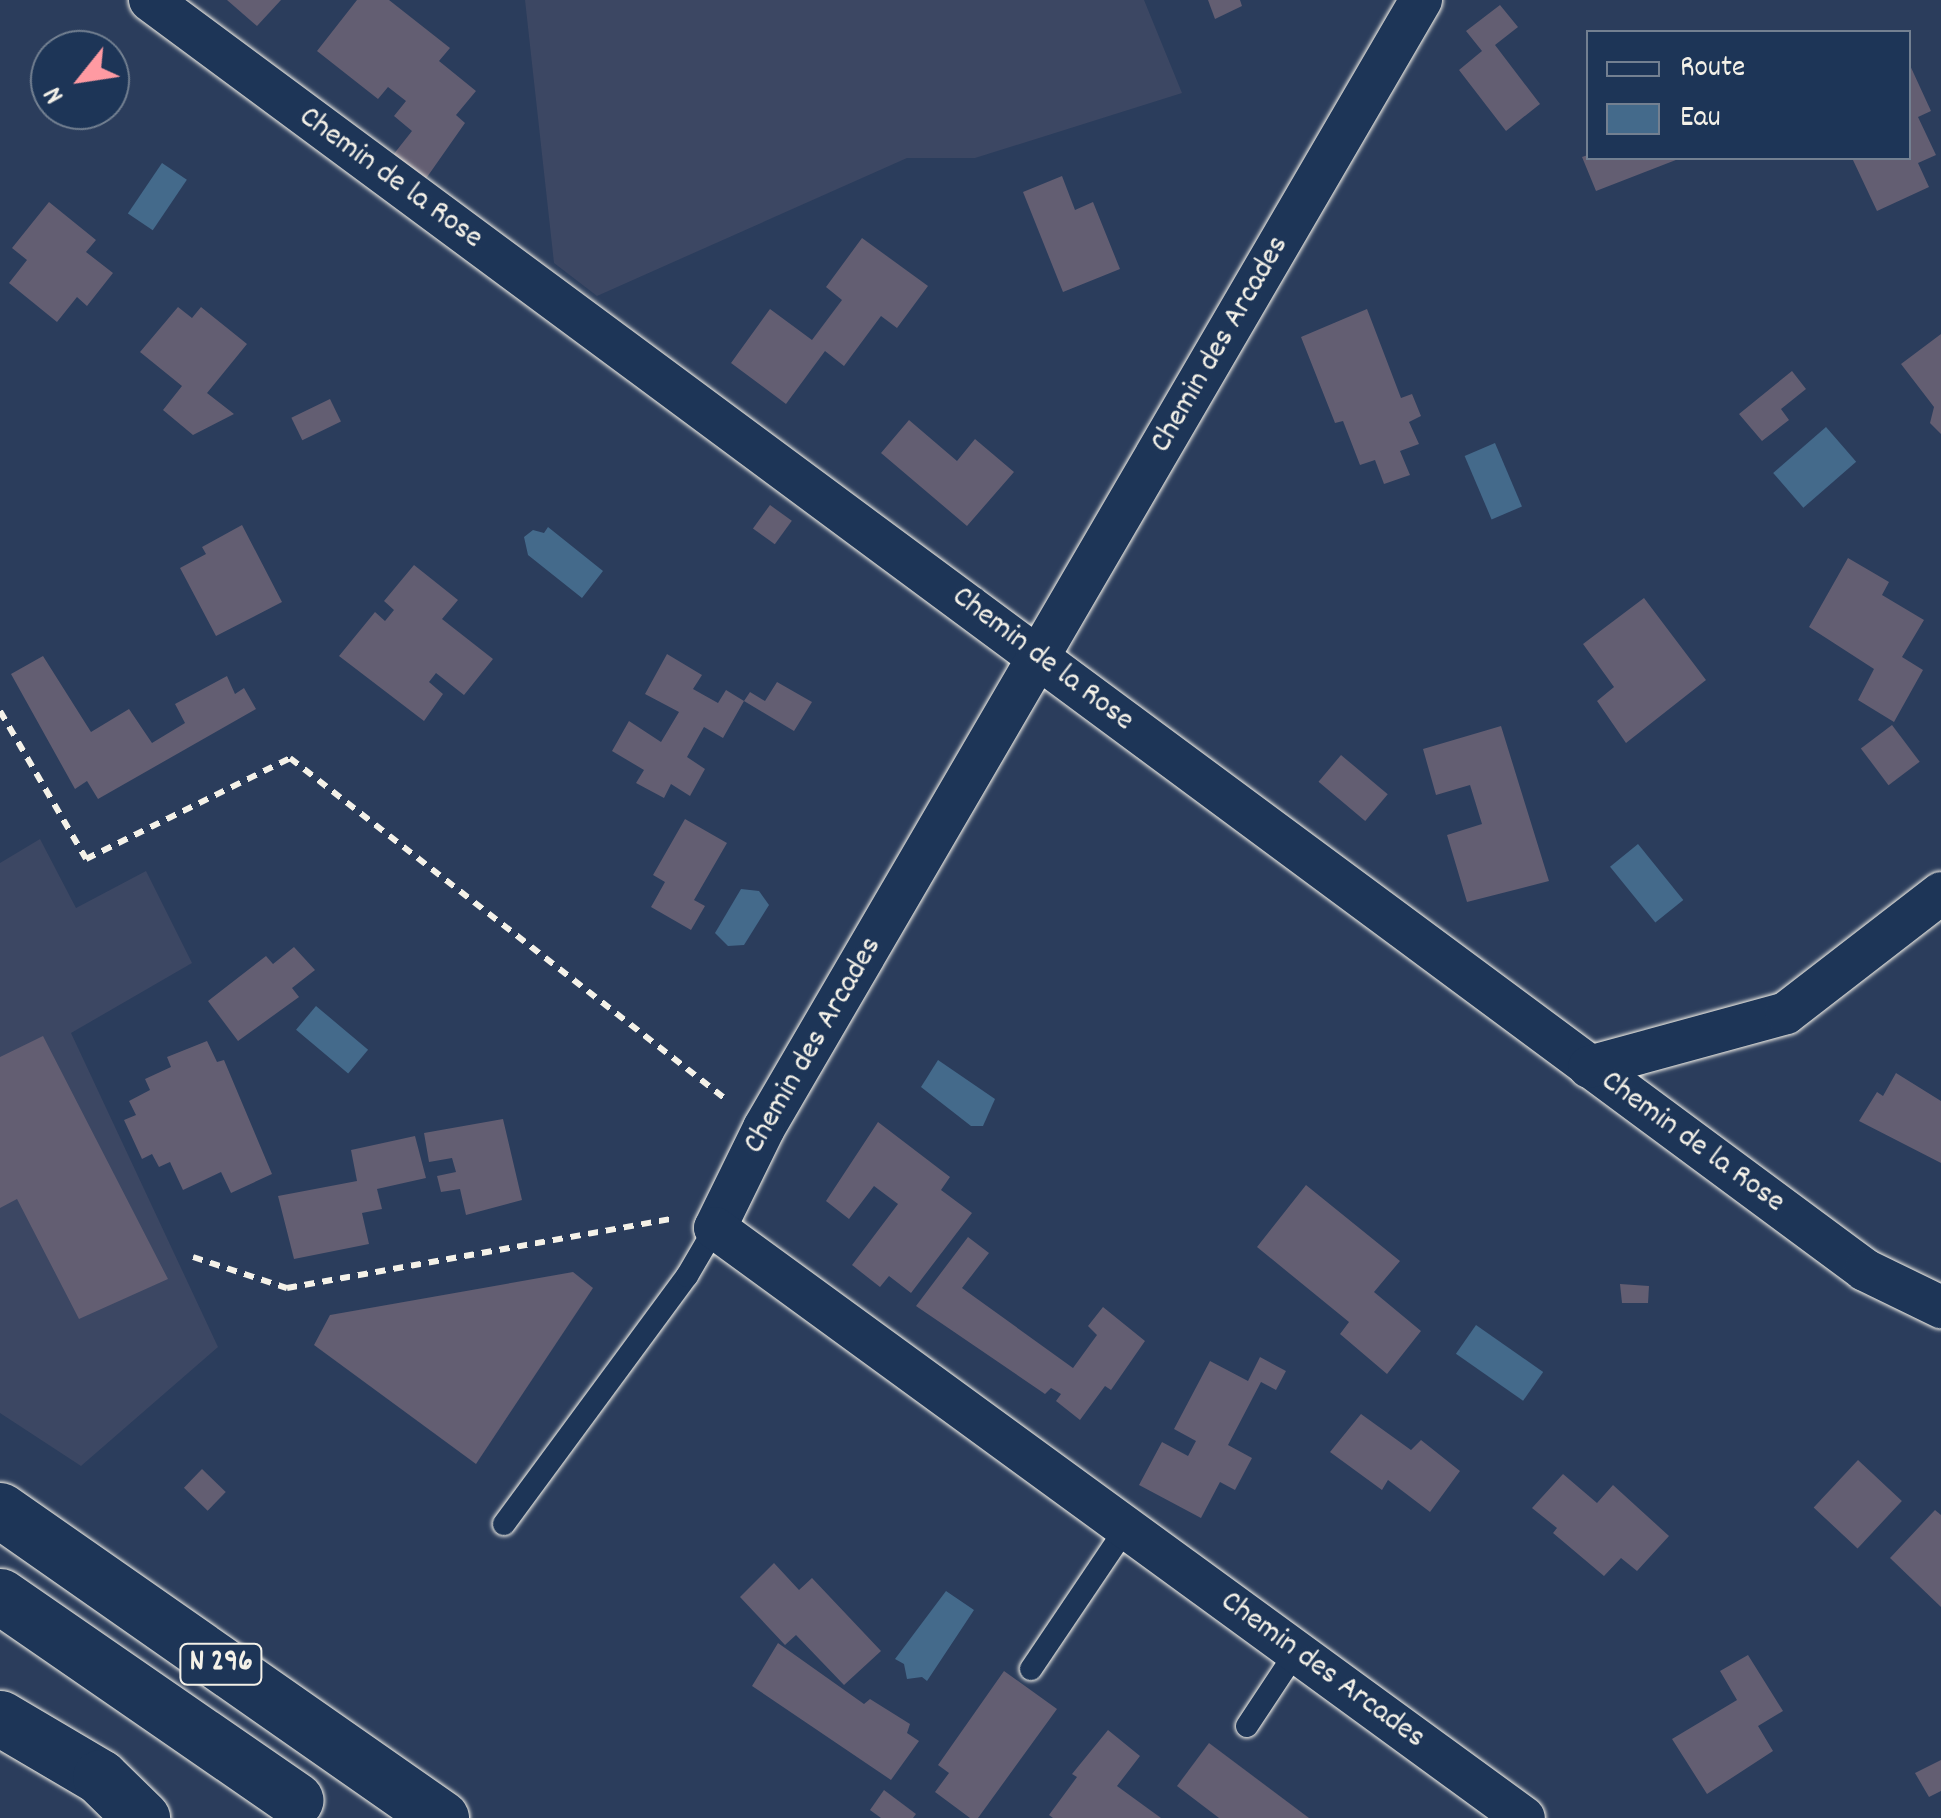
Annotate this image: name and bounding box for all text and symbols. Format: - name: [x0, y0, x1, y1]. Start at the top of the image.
- north arrow: [30, 30, 130, 130]
- legend: [1586, 30, 1911, 160]
- text: Route: [1680, 48, 1745, 91]
- text: N: [35, 78, 77, 110]
- text: Eau: [1680, 98, 1721, 141]
- street label: Chemin de la Rose: [290, 99, 490, 259]
- street label: Chemin des Arcades: [1143, 230, 1299, 460]
- street label: Chemin de la Rose: [943, 579, 1141, 741]
- street label: Chemin des Arcades: [736, 931, 892, 1161]
- street label: Chemin de la Rose: [1592, 1063, 1792, 1223]
- street label: Chemin des Arcades: [1212, 1584, 1432, 1758]
- road number: N 296: [178, 1639, 264, 1689]

